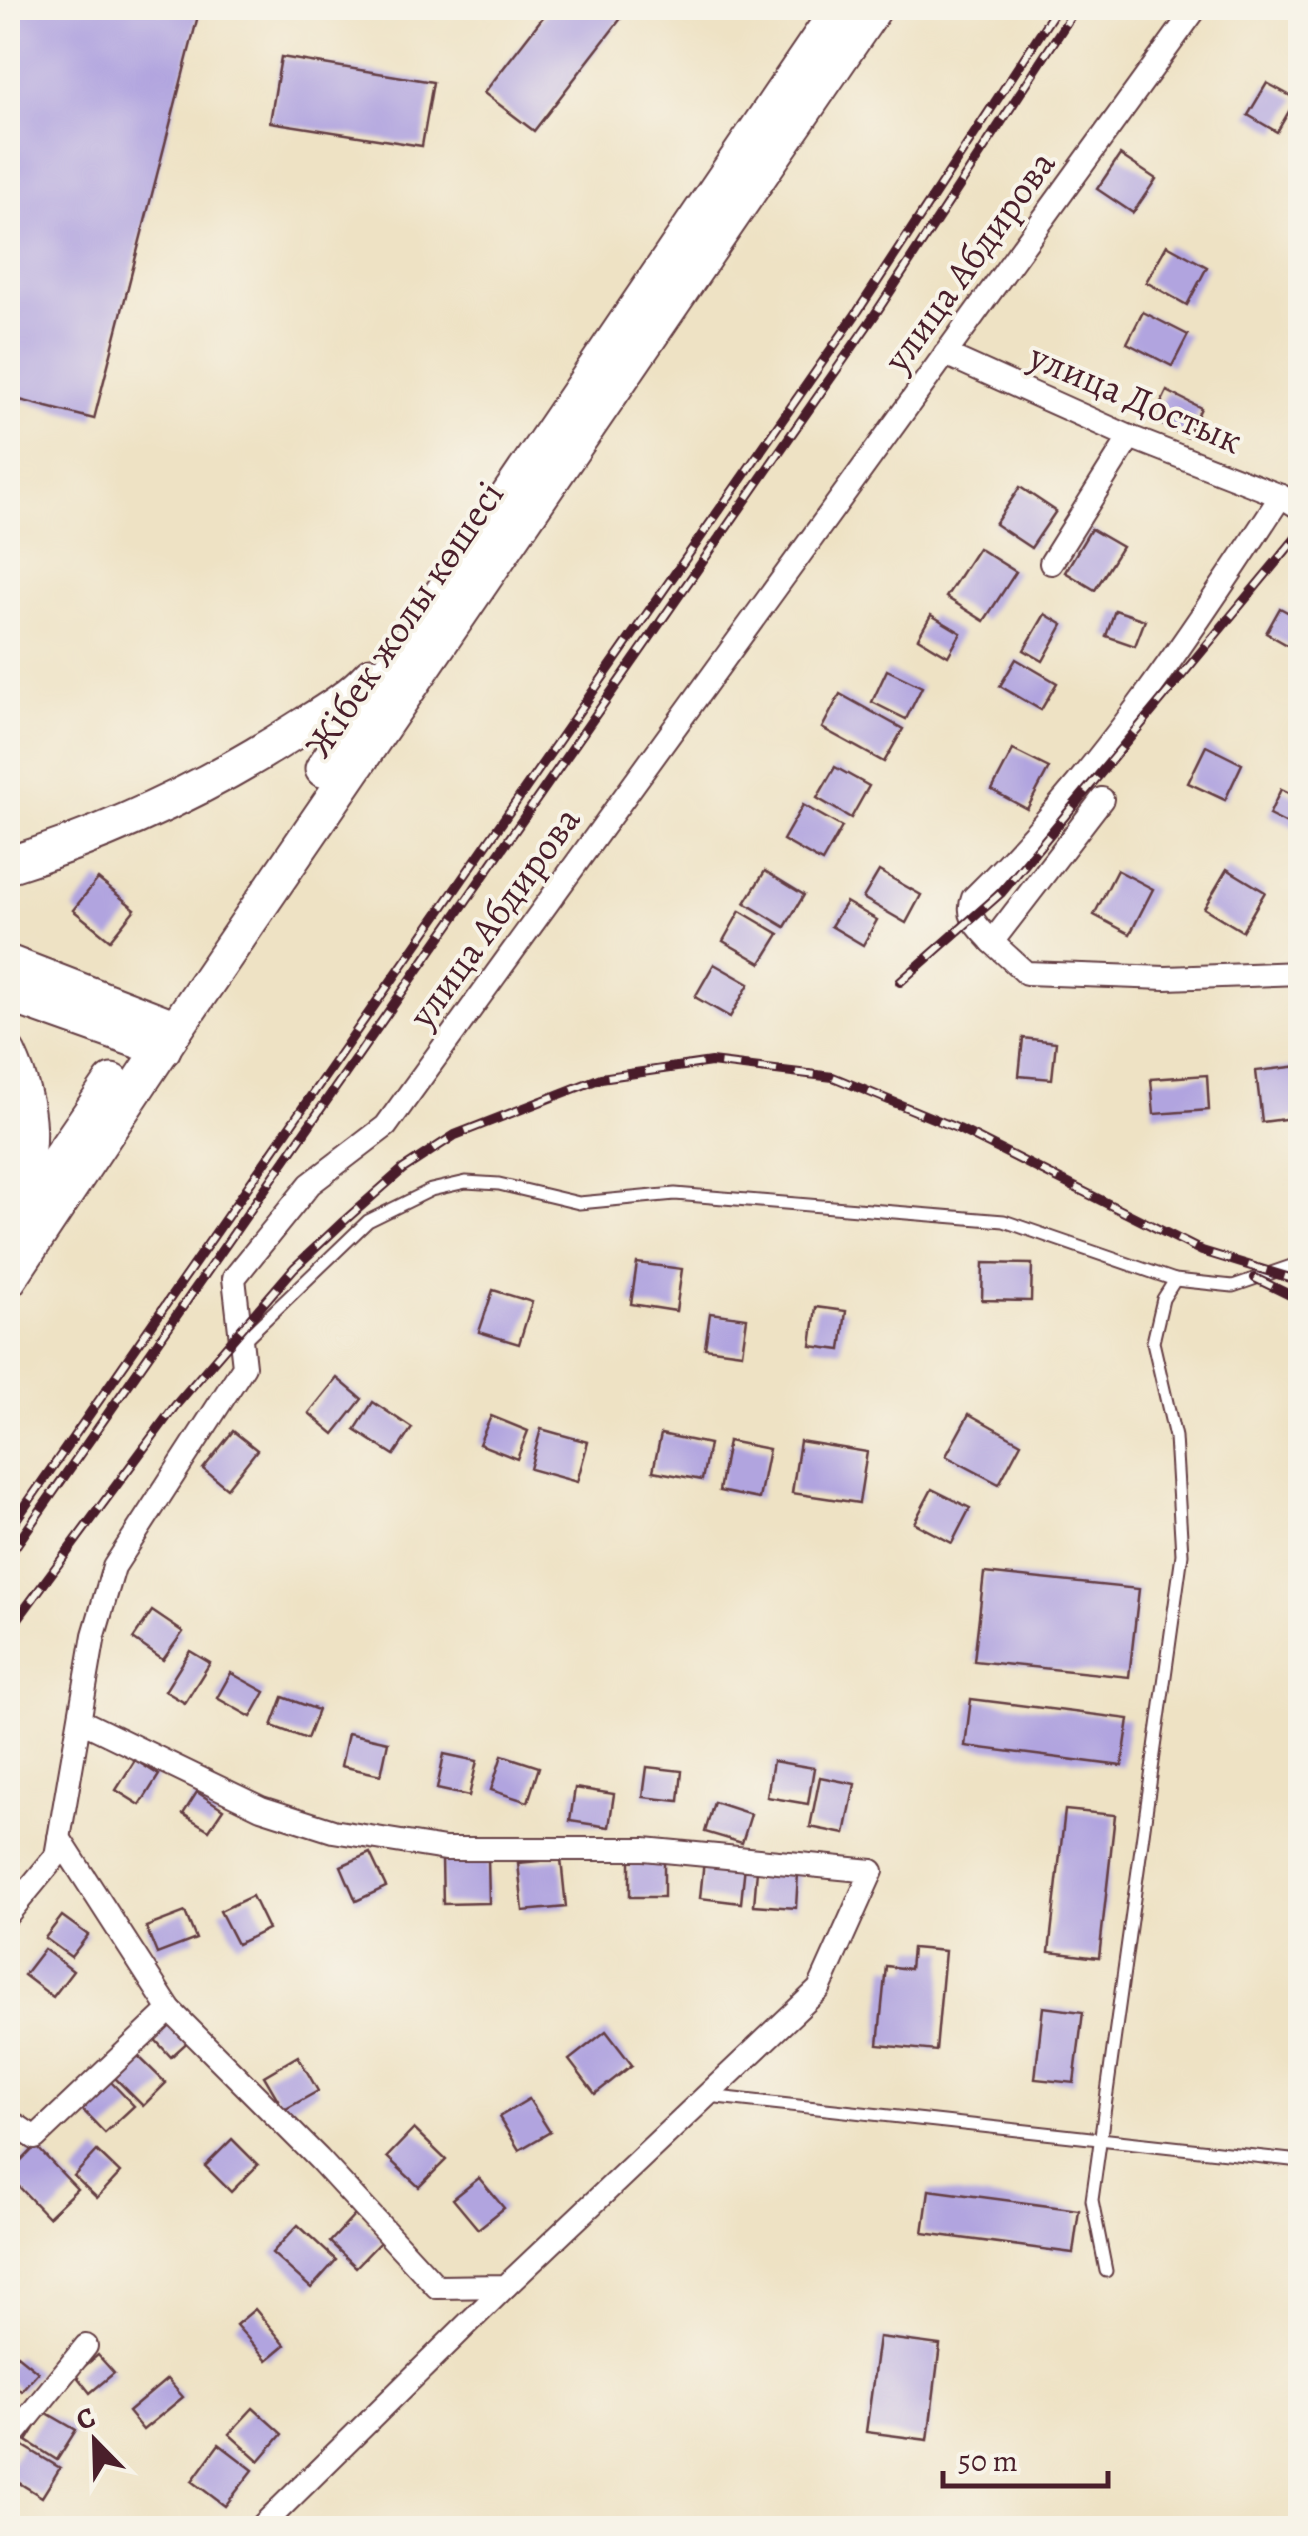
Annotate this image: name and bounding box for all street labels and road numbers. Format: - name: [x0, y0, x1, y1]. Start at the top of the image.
- street label: улица Абдирова: [870, 139, 1067, 383]
- street label: улица Достык: [1021, 329, 1250, 466]
- street label: Жібек жолы көшесі: [292, 471, 516, 767]
- street label: улица Абдирова: [395, 795, 592, 1039]

